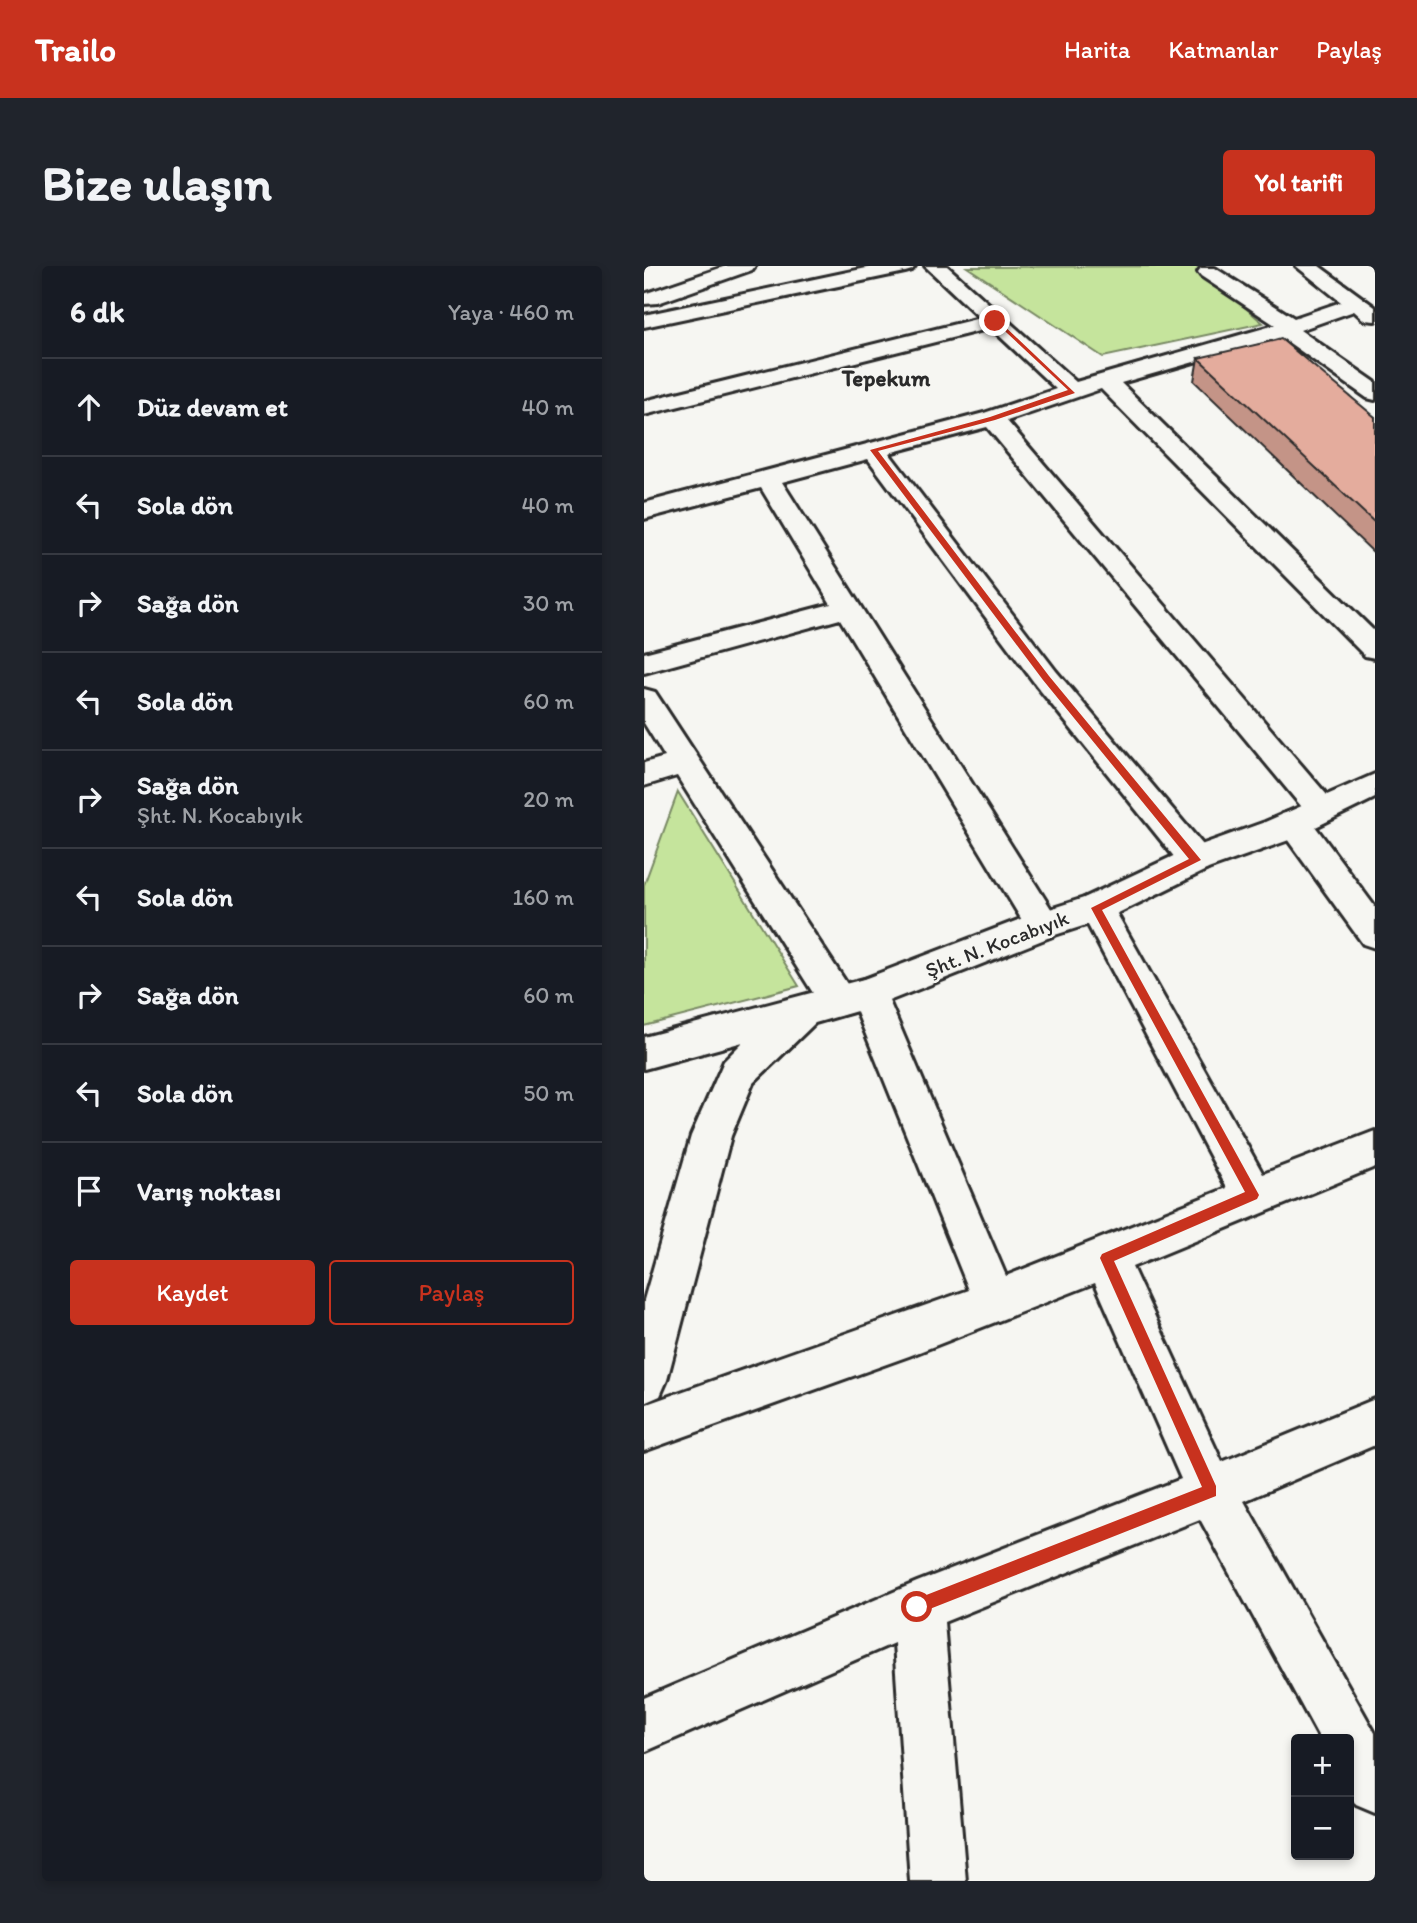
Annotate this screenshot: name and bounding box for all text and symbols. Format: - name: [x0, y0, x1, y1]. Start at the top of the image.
- text: Trailo: [35, 30, 116, 69]
- text: Harita: [1064, 35, 1130, 64]
- text: Katmanlar: [1168, 35, 1278, 64]
- text: Paylaş: [1316, 35, 1382, 64]
- button: Yol tarifi: [1223, 150, 1375, 215]
- text: Bize ulaşın: [42, 153, 272, 212]
- text: 6 dk: [70, 293, 124, 330]
- text: Yaya · 460 m: [448, 298, 574, 326]
- route end: [979, 305, 1010, 336]
- district label: Tepekum: [841, 364, 931, 392]
- icon: ahead: [70, 388, 108, 426]
- text: Düz devam et: [137, 391, 288, 423]
- text: 40 m: [521, 393, 574, 421]
- icon: left: [70, 486, 108, 524]
- text: Sola dön: [137, 489, 233, 521]
- text: 40 m: [521, 491, 574, 519]
- icon: right: [70, 584, 108, 622]
- text: Sağa dön: [137, 587, 239, 619]
- text: 30 m: [523, 589, 574, 617]
- icon: left: [70, 682, 108, 720]
- text: Sola dön: [137, 685, 233, 717]
- text: 60 m: [523, 687, 574, 715]
- text: Sağa dön: [137, 769, 239, 801]
- icon: right: [70, 780, 108, 818]
- text: 20 m: [523, 785, 574, 813]
- text: Şht. N. Kocabıyık: [137, 801, 303, 829]
- icon: left: [70, 878, 108, 916]
- text: Sola dön: [137, 881, 233, 913]
- text: 160 m: [512, 883, 574, 911]
- street label: Şht. N. Kocabıyık: [922, 905, 1072, 982]
- icon: right: [70, 976, 108, 1014]
- text: Sağa dön: [137, 979, 239, 1011]
- text: 60 m: [523, 981, 574, 1009]
- icon: left: [70, 1074, 108, 1112]
- text: Sola dön: [137, 1077, 233, 1109]
- text: 50 m: [523, 1079, 574, 1107]
- icon: arrive: [70, 1172, 108, 1210]
- text: Varış noktası: [137, 1175, 281, 1207]
- button: Kaydet: [70, 1260, 315, 1325]
- button: Paylaş: [329, 1260, 574, 1325]
- route start: [901, 1591, 932, 1622]
- map controls: [1291, 1734, 1354, 1860]
- button: +: [1291, 1734, 1354, 1797]
- button: −: [1291, 1797, 1354, 1860]

